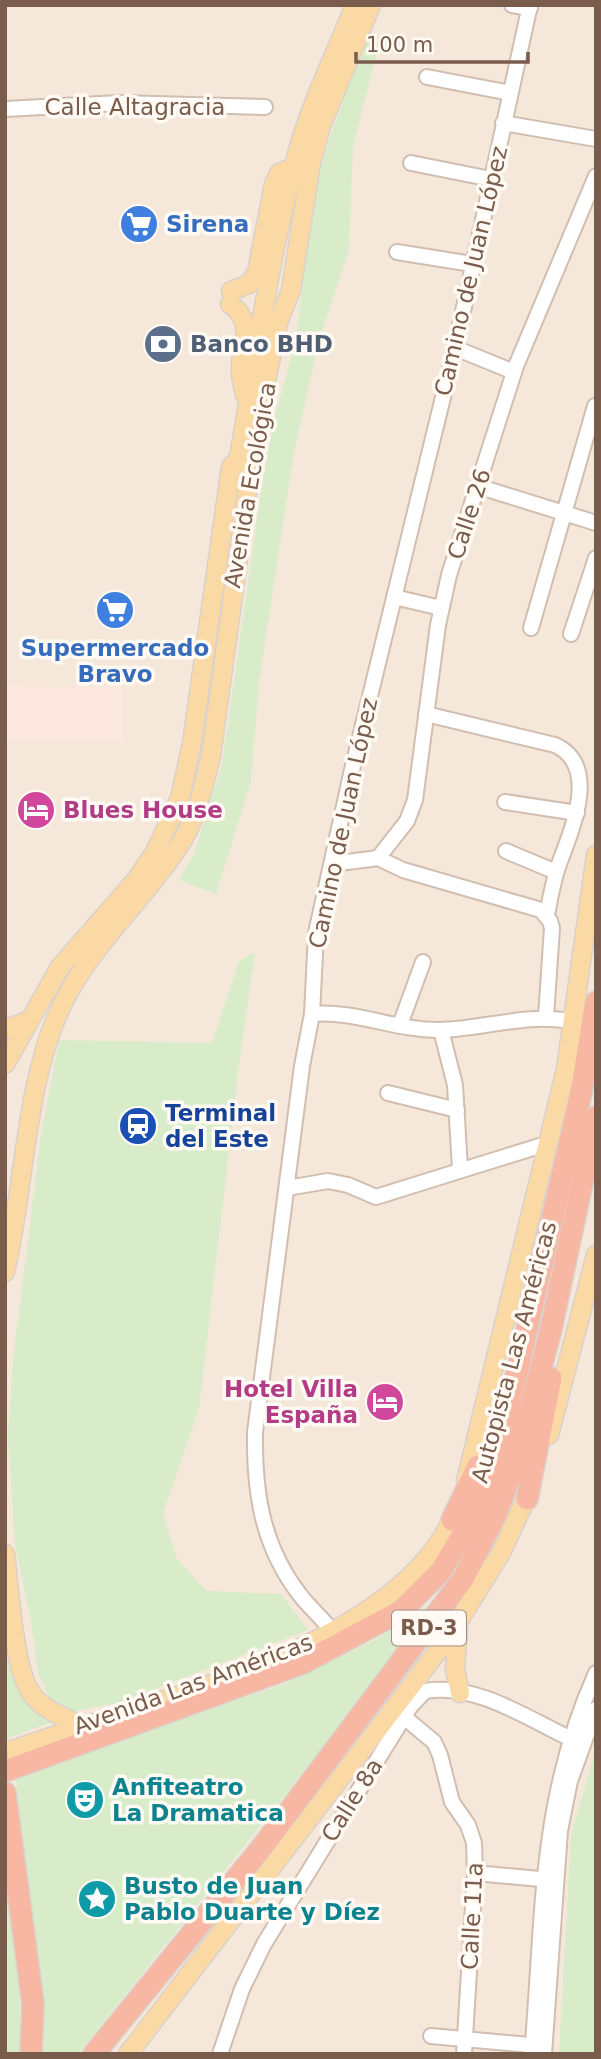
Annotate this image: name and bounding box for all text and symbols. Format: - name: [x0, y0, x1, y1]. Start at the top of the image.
- scale bar: [356, 21, 528, 65]
- text: 100 m: [366, 33, 433, 57]
- street label: Calle Altagracia: [45, 94, 225, 120]
- street label: Camino de Juan López: [430, 144, 512, 398]
- supermarket icon: Sirena: [118, 203, 160, 245]
- place label: Sirena: [166, 211, 249, 237]
- bank icon: Banco BHD: [142, 323, 184, 365]
- place label: Banco BHD: [190, 331, 333, 357]
- street label: Avenida Ecológica: [219, 380, 281, 590]
- street label: Calle 26: [442, 465, 496, 563]
- supermarket icon: Supermercado Bravo: [94, 589, 136, 631]
- place label: Supermercado Bravo: [21, 635, 209, 687]
- street label: Camino de Juan López: [304, 695, 382, 951]
- hotel icon: Blues House: [15, 789, 57, 831]
- place label: Blues House: [63, 797, 223, 823]
- place label: Terminal del Este: [165, 1100, 276, 1152]
- station icon: Terminal del Este: [117, 1105, 159, 1147]
- street label: Autopista Las Américas: [467, 1218, 561, 1486]
- place label: Hotel Villa España: [224, 1376, 358, 1428]
- hotel icon: Hotel Villa España: [364, 1381, 406, 1423]
- road number: RD-3: [392, 1610, 466, 1646]
- street label: Avenida Las Américas: [70, 1629, 316, 1739]
- street label: Calle 8a: [316, 1754, 388, 1846]
- place label: Anfiteatro La Dramatica: [112, 1774, 284, 1826]
- theatre icon: Anfiteatro La Dramatica: [64, 1779, 106, 1821]
- street label: Calle 11a: [456, 1862, 488, 1970]
- place label: Busto de Juan Pablo Duarte y Díez: [124, 1873, 380, 1925]
- place icon: Busto de Juan Pablo Duarte y Díez: [76, 1878, 118, 1920]

